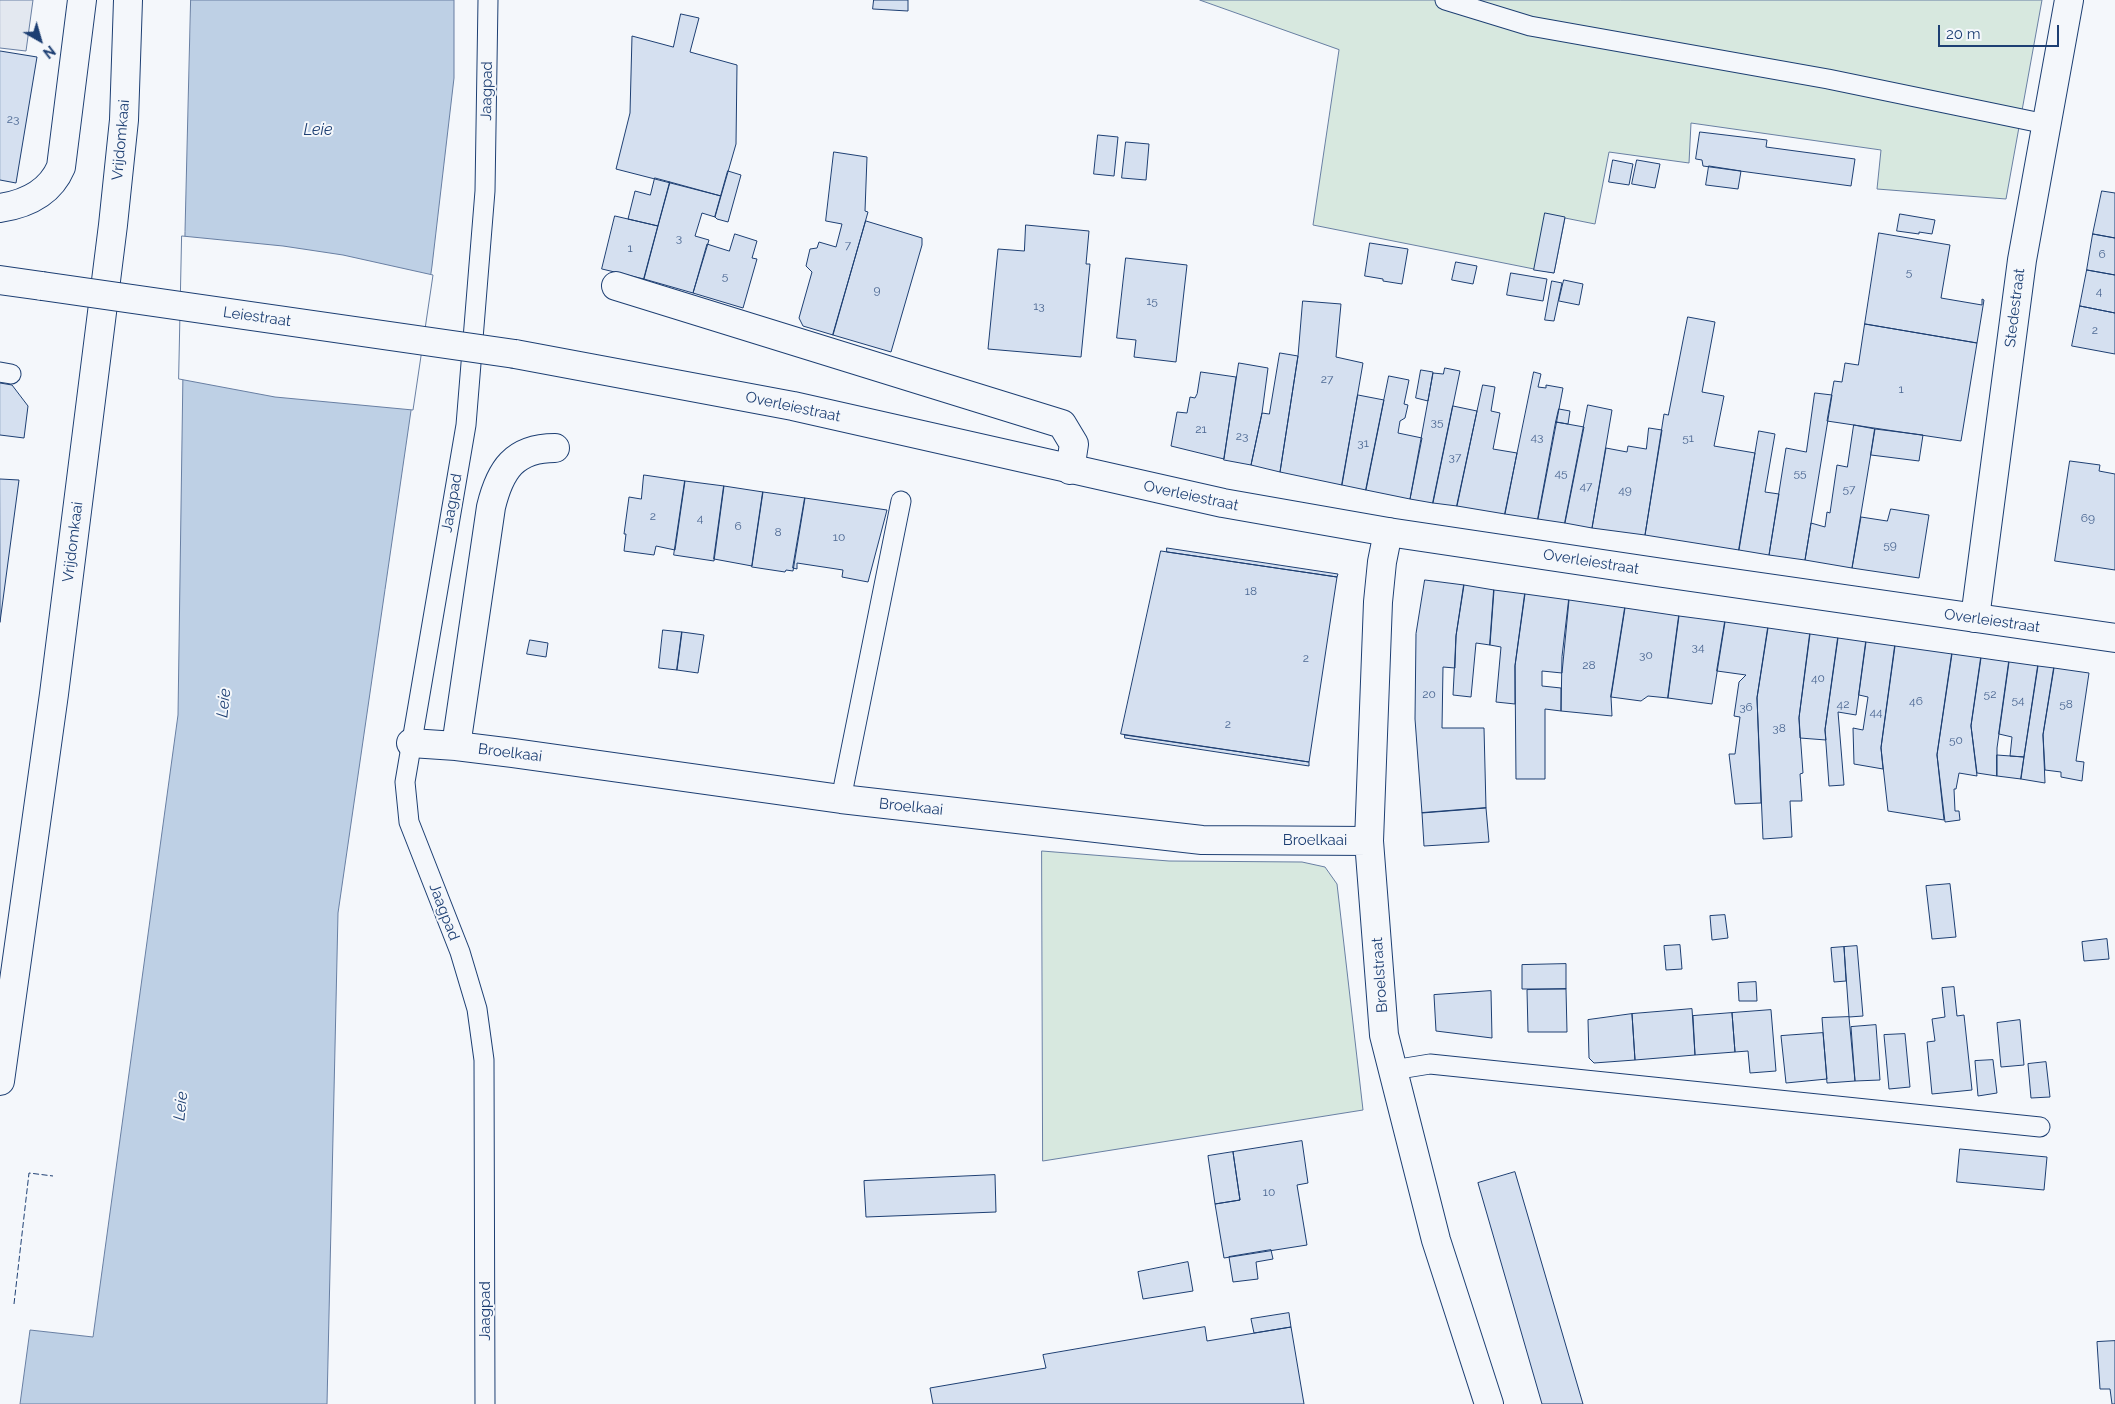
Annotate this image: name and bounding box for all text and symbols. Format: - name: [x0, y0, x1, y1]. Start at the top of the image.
- north arrow: [15, 15, 65, 65]
- scale bar: [1940, 15, 2061, 47]
- text: 20 m: [1946, 25, 1981, 43]
- text: N: [40, 42, 58, 61]
- street label: Jaagpad: [477, 61, 497, 121]
- street label: Vrijdomkaai: [109, 99, 133, 181]
- house number: 23: [7, 112, 19, 126]
- water label: Leie: [303, 120, 333, 140]
- house number: 3: [676, 231, 682, 245]
- house number: 7: [845, 238, 851, 252]
- house number: 1: [627, 241, 633, 255]
- house number: 6: [2098, 247, 2106, 261]
- house number: 5: [1906, 265, 1912, 279]
- street label: Stedestraat: [2001, 267, 2029, 349]
- house number: 5: [722, 269, 728, 283]
- house number: 9: [873, 283, 881, 297]
- house number: 4: [2096, 284, 2102, 298]
- house number: 15: [1146, 294, 1158, 308]
- house number: 13: [1033, 299, 1045, 313]
- street label: Leiestraat: [222, 303, 292, 331]
- house number: 2: [2092, 323, 2098, 337]
- house number: 27: [1321, 372, 1333, 386]
- house number: 1: [1898, 382, 1904, 396]
- street label: Overleiestraat: [744, 388, 842, 426]
- house number: 35: [1431, 415, 1443, 429]
- house number: 21: [1195, 422, 1207, 436]
- house number: 23: [1236, 429, 1248, 443]
- house number: 43: [1531, 430, 1543, 444]
- house number: 51: [1682, 431, 1694, 445]
- house number: 31: [1357, 436, 1369, 450]
- house number: 37: [1449, 450, 1461, 464]
- house number: 45: [1554, 466, 1568, 480]
- house number: 55: [1793, 466, 1807, 480]
- street label: Jaagpad: [438, 472, 466, 534]
- street label: Overleiestraat: [1142, 477, 1240, 515]
- house number: 47: [1580, 479, 1592, 493]
- house number: 57: [1843, 482, 1855, 496]
- house number: 49: [1618, 483, 1632, 497]
- street label: Vrijdomkaai: [59, 501, 87, 583]
- house number: 2: [650, 509, 656, 523]
- house number: 4: [697, 511, 703, 525]
- house number: 69: [2081, 511, 2095, 525]
- house number: 6: [734, 519, 742, 533]
- house number: 8: [774, 525, 782, 539]
- house number: 10: [833, 530, 845, 544]
- house number: 59: [1883, 538, 1897, 552]
- street label: Overleiestraat: [1542, 546, 1640, 578]
- house number: 18: [1245, 584, 1257, 598]
- street label: Overleiestraat: [1943, 605, 2041, 637]
- house number: 34: [1692, 640, 1704, 654]
- house number: 30: [1639, 648, 1653, 662]
- house number: 2: [1303, 651, 1309, 665]
- house number: 28: [1582, 658, 1596, 672]
- house number: 40: [1811, 671, 1825, 685]
- house number: 20: [1422, 687, 1436, 701]
- house number: 52: [1984, 687, 1996, 701]
- water label: Leie: [213, 688, 235, 718]
- house number: 54: [2011, 693, 2025, 707]
- house number: 46: [1909, 694, 1923, 708]
- house number: 42: [1837, 697, 1849, 711]
- house number: 58: [2059, 697, 2073, 711]
- house number: 36: [1739, 700, 1753, 714]
- house number: 44: [1869, 705, 1883, 719]
- house number: 2: [1225, 717, 1231, 731]
- house number: 38: [1772, 721, 1786, 735]
- house number: 50: [1949, 733, 1963, 747]
- street label: Broelkaai: [477, 740, 543, 766]
- street label: Broelkaai: [878, 795, 944, 819]
- street label: Broelkaai: [1283, 831, 1347, 849]
- street label: Jaagpad: [425, 881, 463, 943]
- street label: Broelstraat: [1368, 937, 1392, 1013]
- water label: Leie: [170, 1091, 192, 1121]
- house number: 10: [1263, 1185, 1275, 1199]
- street label: Jaagpad: [476, 1281, 494, 1341]

